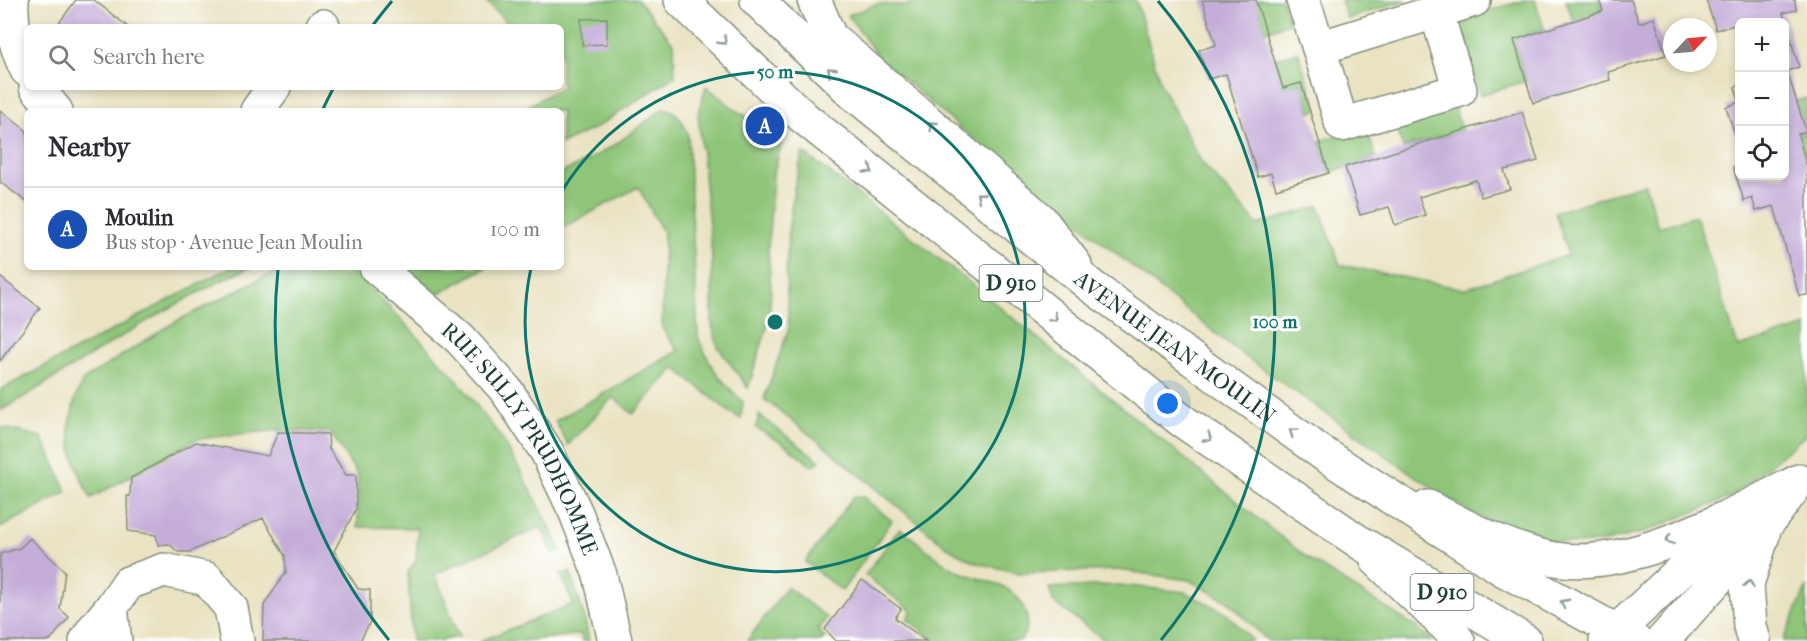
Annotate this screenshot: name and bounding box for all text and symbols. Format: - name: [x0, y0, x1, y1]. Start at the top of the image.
- north arrow: [1663, 18, 1717, 72]
- map controls: [1735, 18, 1789, 180]
- button: +: [1735, 18, 1789, 72]
- search box: [24, 24, 564, 90]
- one-way arrow: [716, 34, 727, 45]
- icon: search: [45, 41, 78, 74]
- text: Search here: [93, 44, 205, 70]
- text: 50 m: [757, 62, 794, 83]
- one-way arrow: [827, 67, 837, 78]
- button: −: [1735, 72, 1789, 126]
- pin: A: [746, 104, 784, 148]
- one-way arrow: [928, 122, 939, 133]
- button: locate: [1735, 126, 1789, 180]
- text: Nearby: [48, 132, 130, 163]
- one-way arrow: [863, 162, 874, 173]
- one-way arrow: [976, 192, 987, 203]
- text: Moulin: [105, 205, 174, 231]
- text: A: [61, 218, 74, 241]
- text: 100 m: [490, 218, 540, 241]
- text: Bus stop · Avenue Jean Moulin: [105, 231, 363, 254]
- road number: D 910: [980, 265, 1042, 301]
- street label: AVENUE JEAN MOULIN: [1068, 265, 1281, 430]
- one-way arrow: [1047, 310, 1058, 321]
- centre of rings: [765, 312, 785, 332]
- text: 100 m: [1252, 312, 1299, 333]
- street label: RUE SULLY PRUDHOMME: [436, 317, 603, 559]
- your location: [1153, 389, 1182, 418]
- one-way arrow: [1288, 428, 1299, 439]
- one-way arrow: [1201, 431, 1212, 442]
- one-way arrow: [1664, 533, 1675, 545]
- road number: D 910: [1410, 574, 1474, 610]
- one-way arrow: [1743, 579, 1755, 588]
- one-way arrow: [1560, 599, 1570, 610]

